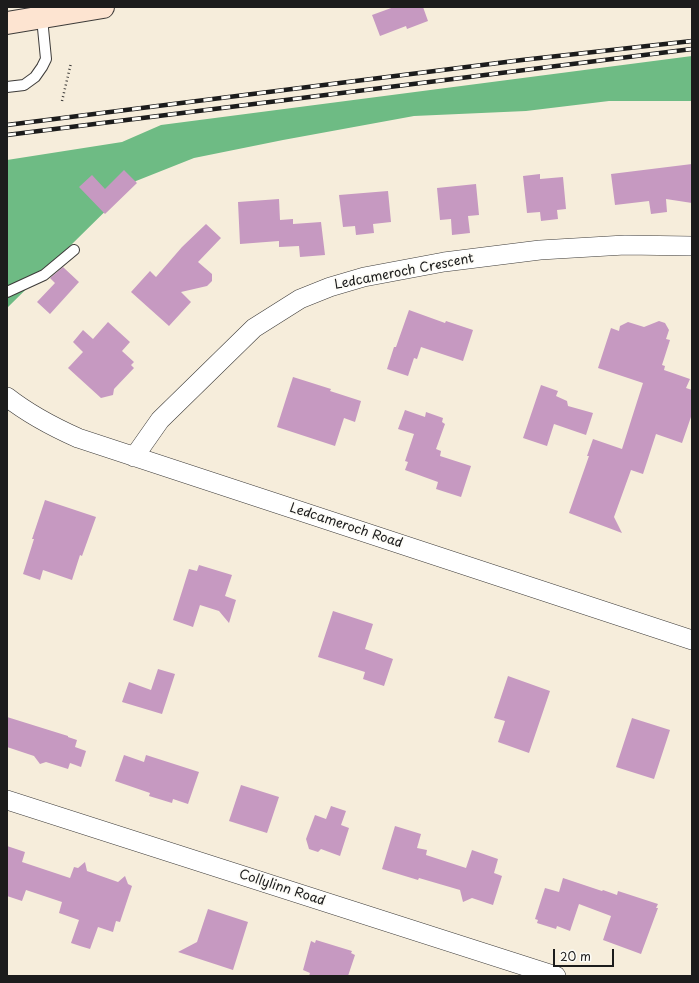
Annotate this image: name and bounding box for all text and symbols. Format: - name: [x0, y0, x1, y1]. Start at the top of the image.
- street label: Ledcameroch Crescent: [333, 251, 475, 293]
- street label: Ledcameroch Road: [287, 500, 405, 552]
- street label: Collylinn Road: [237, 867, 327, 909]
- scale bar: [555, 941, 616, 967]
- text: 20 m: [560, 947, 591, 965]

